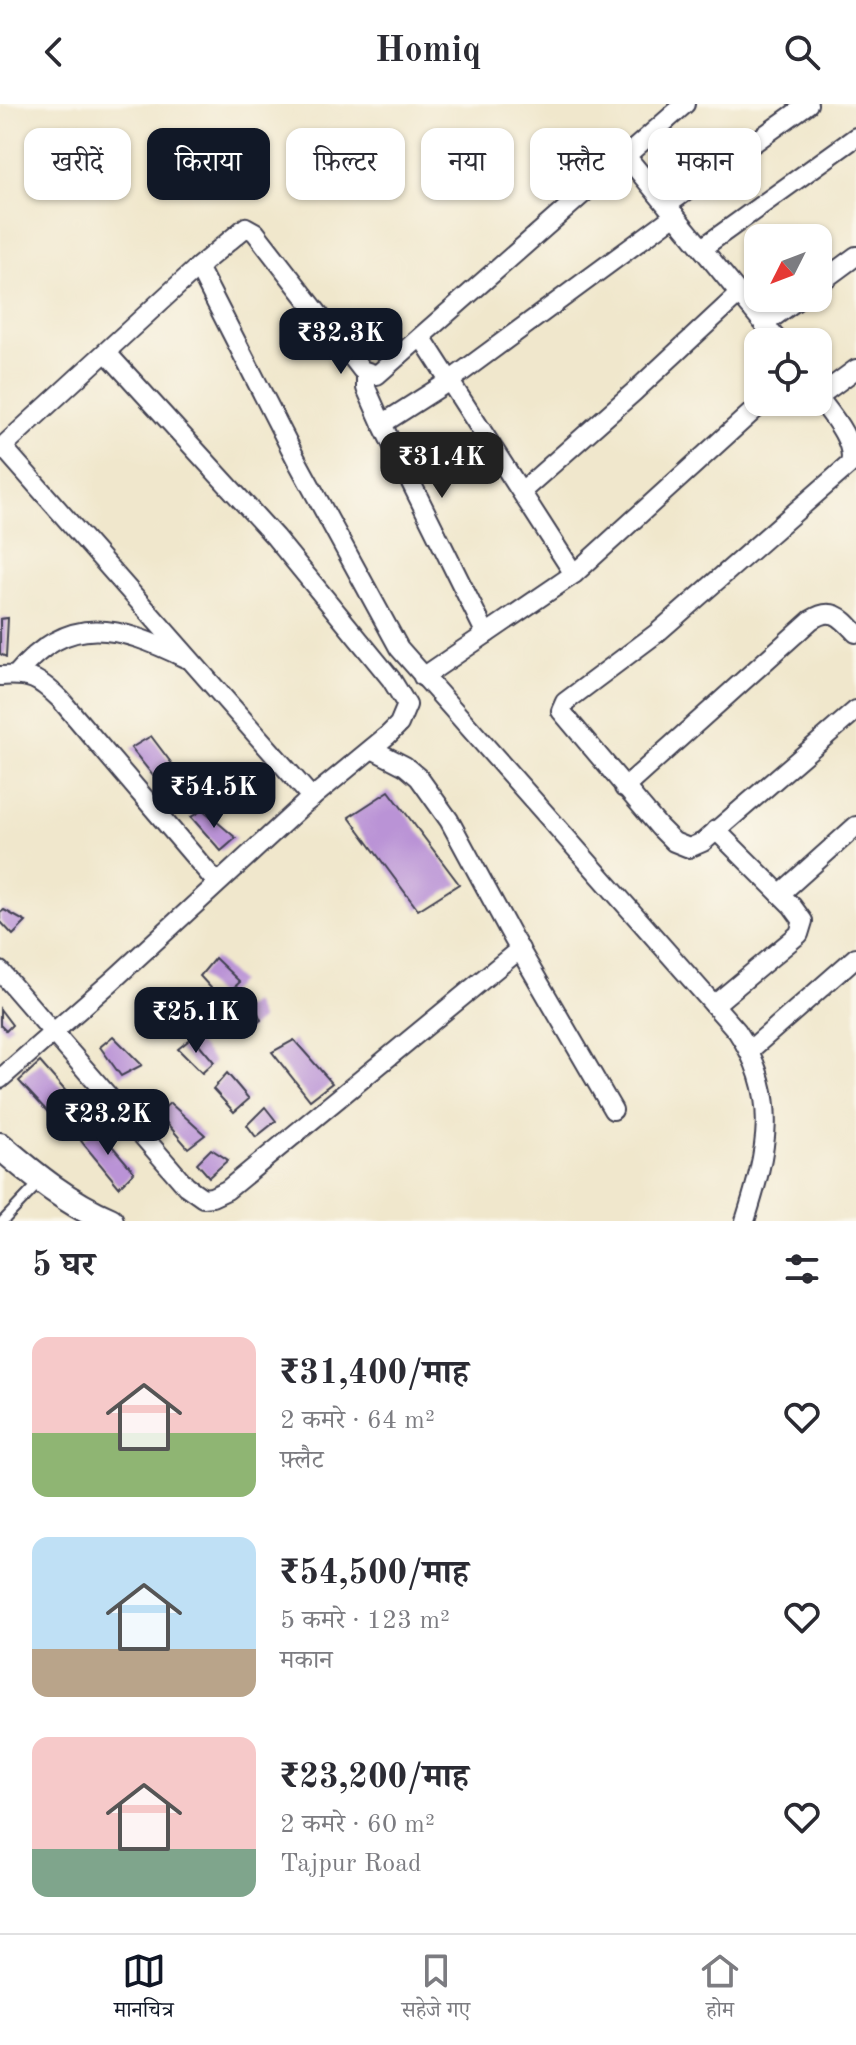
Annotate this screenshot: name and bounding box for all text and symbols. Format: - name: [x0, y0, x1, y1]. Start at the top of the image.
- icon: back: [32, 30, 76, 74]
- icon: search: [780, 30, 824, 74]
- text: Homiq: [375, 34, 481, 70]
- chip: खरीदें: [24, 128, 131, 200]
- chip: किराया: [147, 128, 270, 200]
- chip: फ़िल्टर: [286, 128, 405, 200]
- chip: नया: [421, 128, 514, 200]
- chip: फ़्लैट: [530, 128, 632, 200]
- chip: मकान: [648, 128, 761, 200]
- north arrow: [744, 224, 832, 312]
- map controls: [744, 224, 832, 416]
- pin: ₹32.3K: [276, 308, 406, 376]
- text: ₹32.3K: [297, 321, 385, 347]
- button: locate: [744, 328, 832, 416]
- pin: ₹31.4K: [377, 432, 507, 500]
- text: ₹31.4K: [398, 445, 486, 471]
- pin: ₹54.5K: [149, 762, 279, 830]
- text: ₹54.5K: [170, 775, 258, 801]
- pin: ₹25.1K: [131, 987, 261, 1055]
- text: ₹25.1K: [152, 1000, 240, 1026]
- pin: ₹23.2K: [43, 1089, 173, 1157]
- text: ₹23.2K: [64, 1102, 152, 1128]
- icon: filters: [780, 1247, 824, 1291]
- text: 5 घर: [32, 1249, 95, 1283]
- text: ₹31,400/माह: [280, 1357, 469, 1391]
- icon: home: [96, 1369, 192, 1465]
- icon: heart: [780, 1395, 824, 1439]
- text: 2 कमरे · 64 m²: [280, 1408, 435, 1434]
- text: फ़्लैट: [280, 1448, 323, 1474]
- text: ₹54,500/माह: [280, 1557, 469, 1591]
- icon: home: [96, 1569, 192, 1665]
- icon: heart: [780, 1595, 824, 1639]
- text: 5 कमरे · 123 m²: [280, 1608, 450, 1634]
- text: मकान: [280, 1648, 333, 1674]
- text: ₹23,200/माह: [280, 1761, 469, 1795]
- icon: home: [96, 1769, 192, 1865]
- icon: heart: [780, 1795, 824, 1839]
- text: 2 कमरे · 60 m²: [280, 1812, 435, 1838]
- text: Tajpur Road: [280, 1851, 422, 1877]
- tab: मानचित्र: [114, 1949, 174, 2031]
- tab: सहेजे गए: [401, 1949, 470, 2031]
- tab: होम: [698, 1949, 742, 2031]

